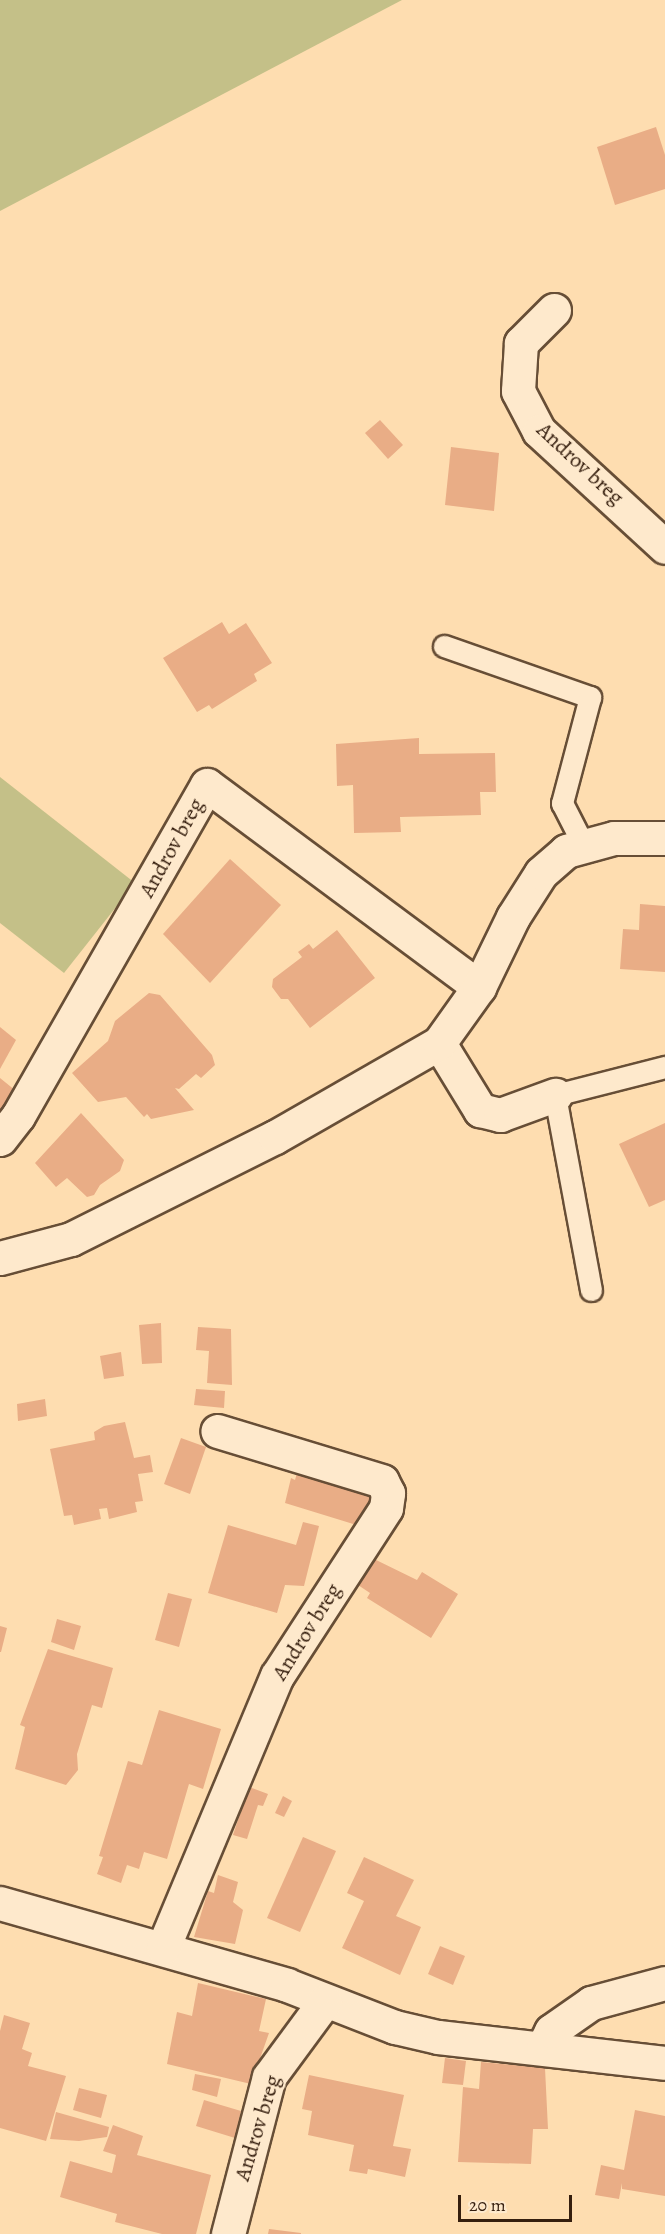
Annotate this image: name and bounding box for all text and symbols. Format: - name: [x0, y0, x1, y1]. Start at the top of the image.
- street label: Androv breg: [531, 417, 629, 511]
- street label: Androv breg: [134, 794, 210, 902]
- street label: Androv breg: [267, 1579, 347, 1685]
- street label: Androv breg: [229, 2072, 287, 2184]
- scale bar: [461, 2183, 575, 2221]
- text: 20 m: [469, 2193, 506, 2217]

